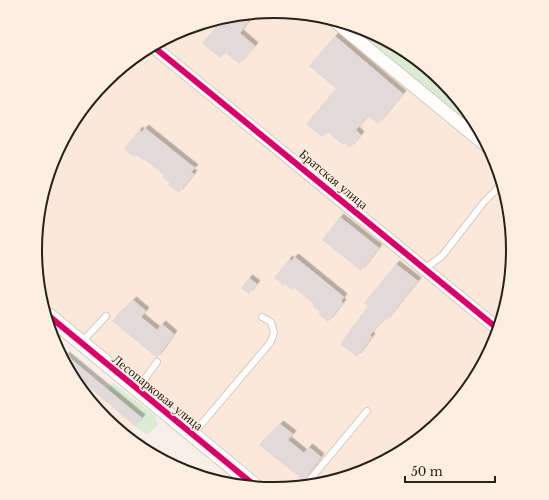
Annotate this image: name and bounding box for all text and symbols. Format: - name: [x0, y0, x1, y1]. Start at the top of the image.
- street label: Братская улица: [296, 146, 372, 213]
- street label: Лесопарковая улица: [109, 351, 207, 434]
- scale bar: [405, 458, 495, 484]
- text: 50 m: [411, 464, 443, 479]

